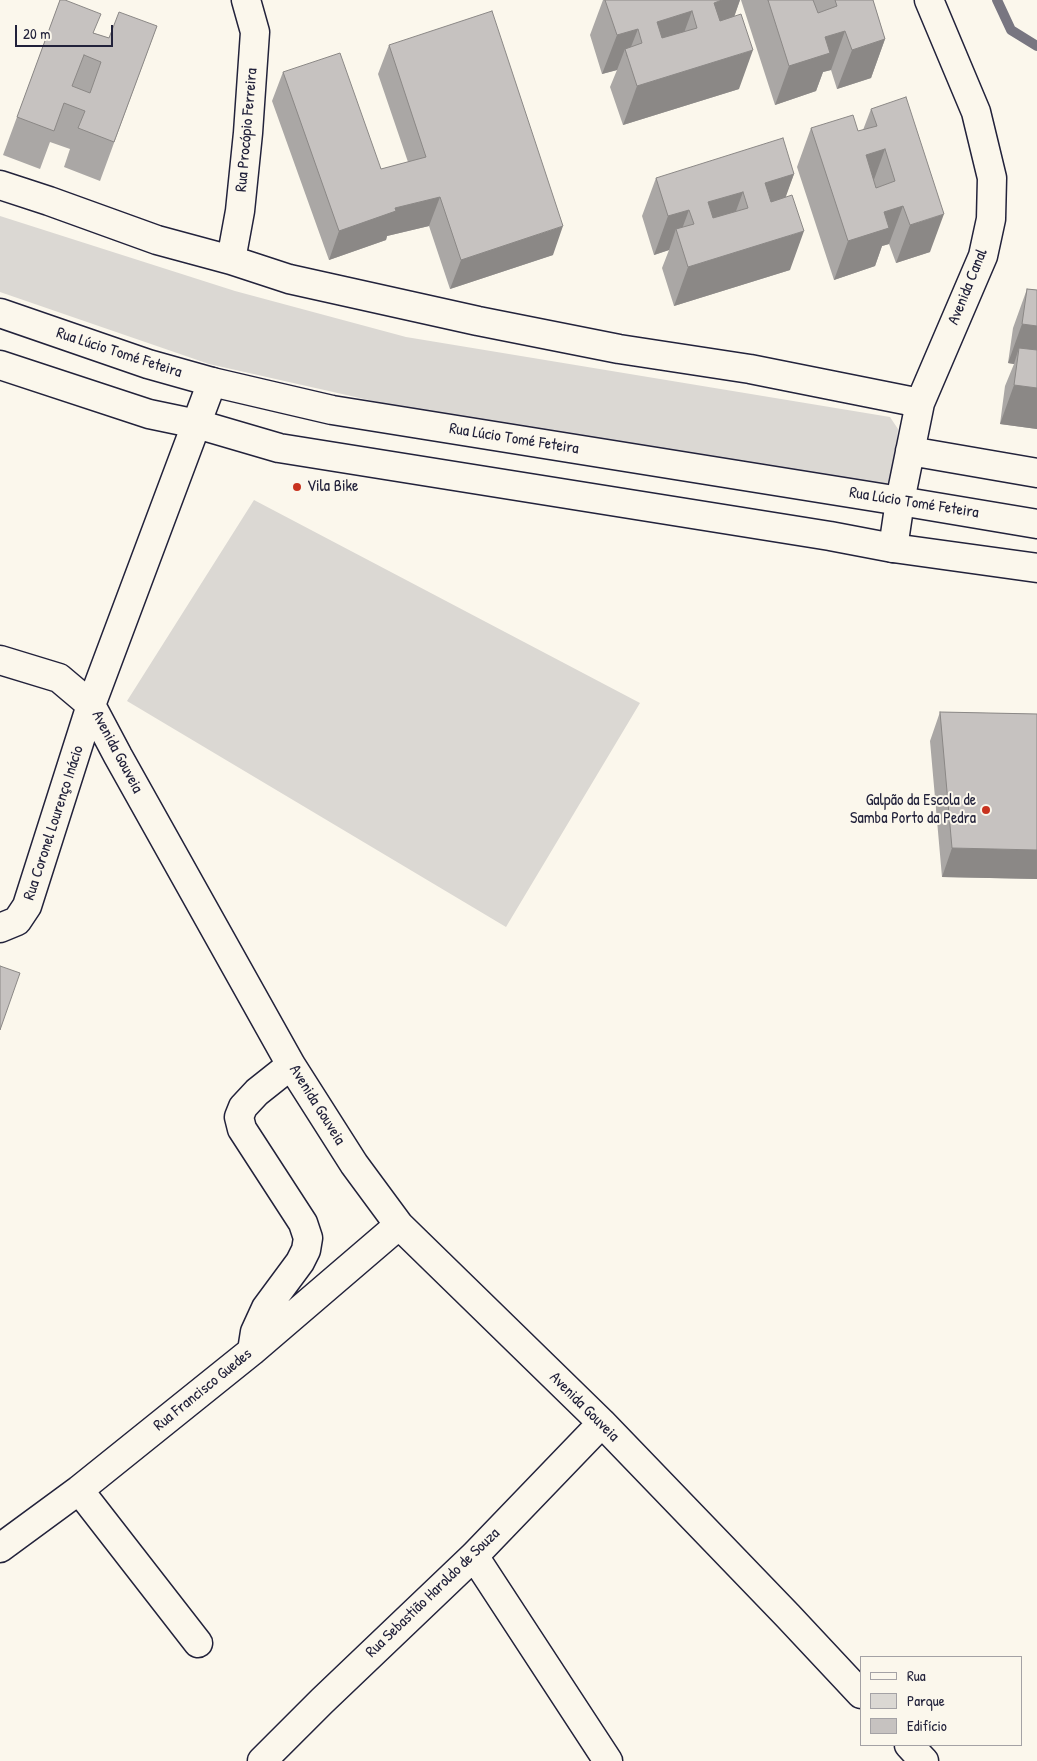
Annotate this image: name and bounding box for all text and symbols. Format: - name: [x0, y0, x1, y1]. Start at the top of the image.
- scale bar: [18, 15, 115, 47]
- text: 20 m: [23, 23, 50, 44]
- street label: Rua Procópio Ferreira: [232, 67, 262, 193]
- street label: Avenida Canal: [944, 246, 992, 328]
- street label: Rua Lúcio Tomé Feteira: [54, 324, 184, 382]
- street label: Rua Lúcio Tomé Feteira: [448, 419, 580, 459]
- place label: Vila Bike: [307, 477, 358, 497]
- marker: Vila Bike: [291, 481, 303, 493]
- street label: Rua Lúcio Tomé Feteira: [848, 483, 980, 523]
- street label: Avenida Gouveia: [87, 707, 147, 797]
- street label: Rua Coronel Lourenço Inácio: [20, 743, 88, 903]
- place label: Galpão da Escola de Samba Porto da Pedra: [850, 791, 976, 829]
- marker: Galpão da Escola de Samba Porto da Pedra: [980, 804, 992, 816]
- street label: Avenida Gouveia: [285, 1061, 349, 1149]
- street label: Rua Francisco Guedes: [150, 1345, 256, 1435]
- street label: Avenida Gouveia: [545, 1368, 623, 1446]
- street label: Rua Sebastião Haroldo de Souza: [362, 1524, 504, 1662]
- legend: [860, 1656, 1022, 1746]
- text: Rua: [907, 1665, 926, 1686]
- text: Parque: [907, 1690, 945, 1711]
- text: Edifício: [907, 1715, 947, 1736]

